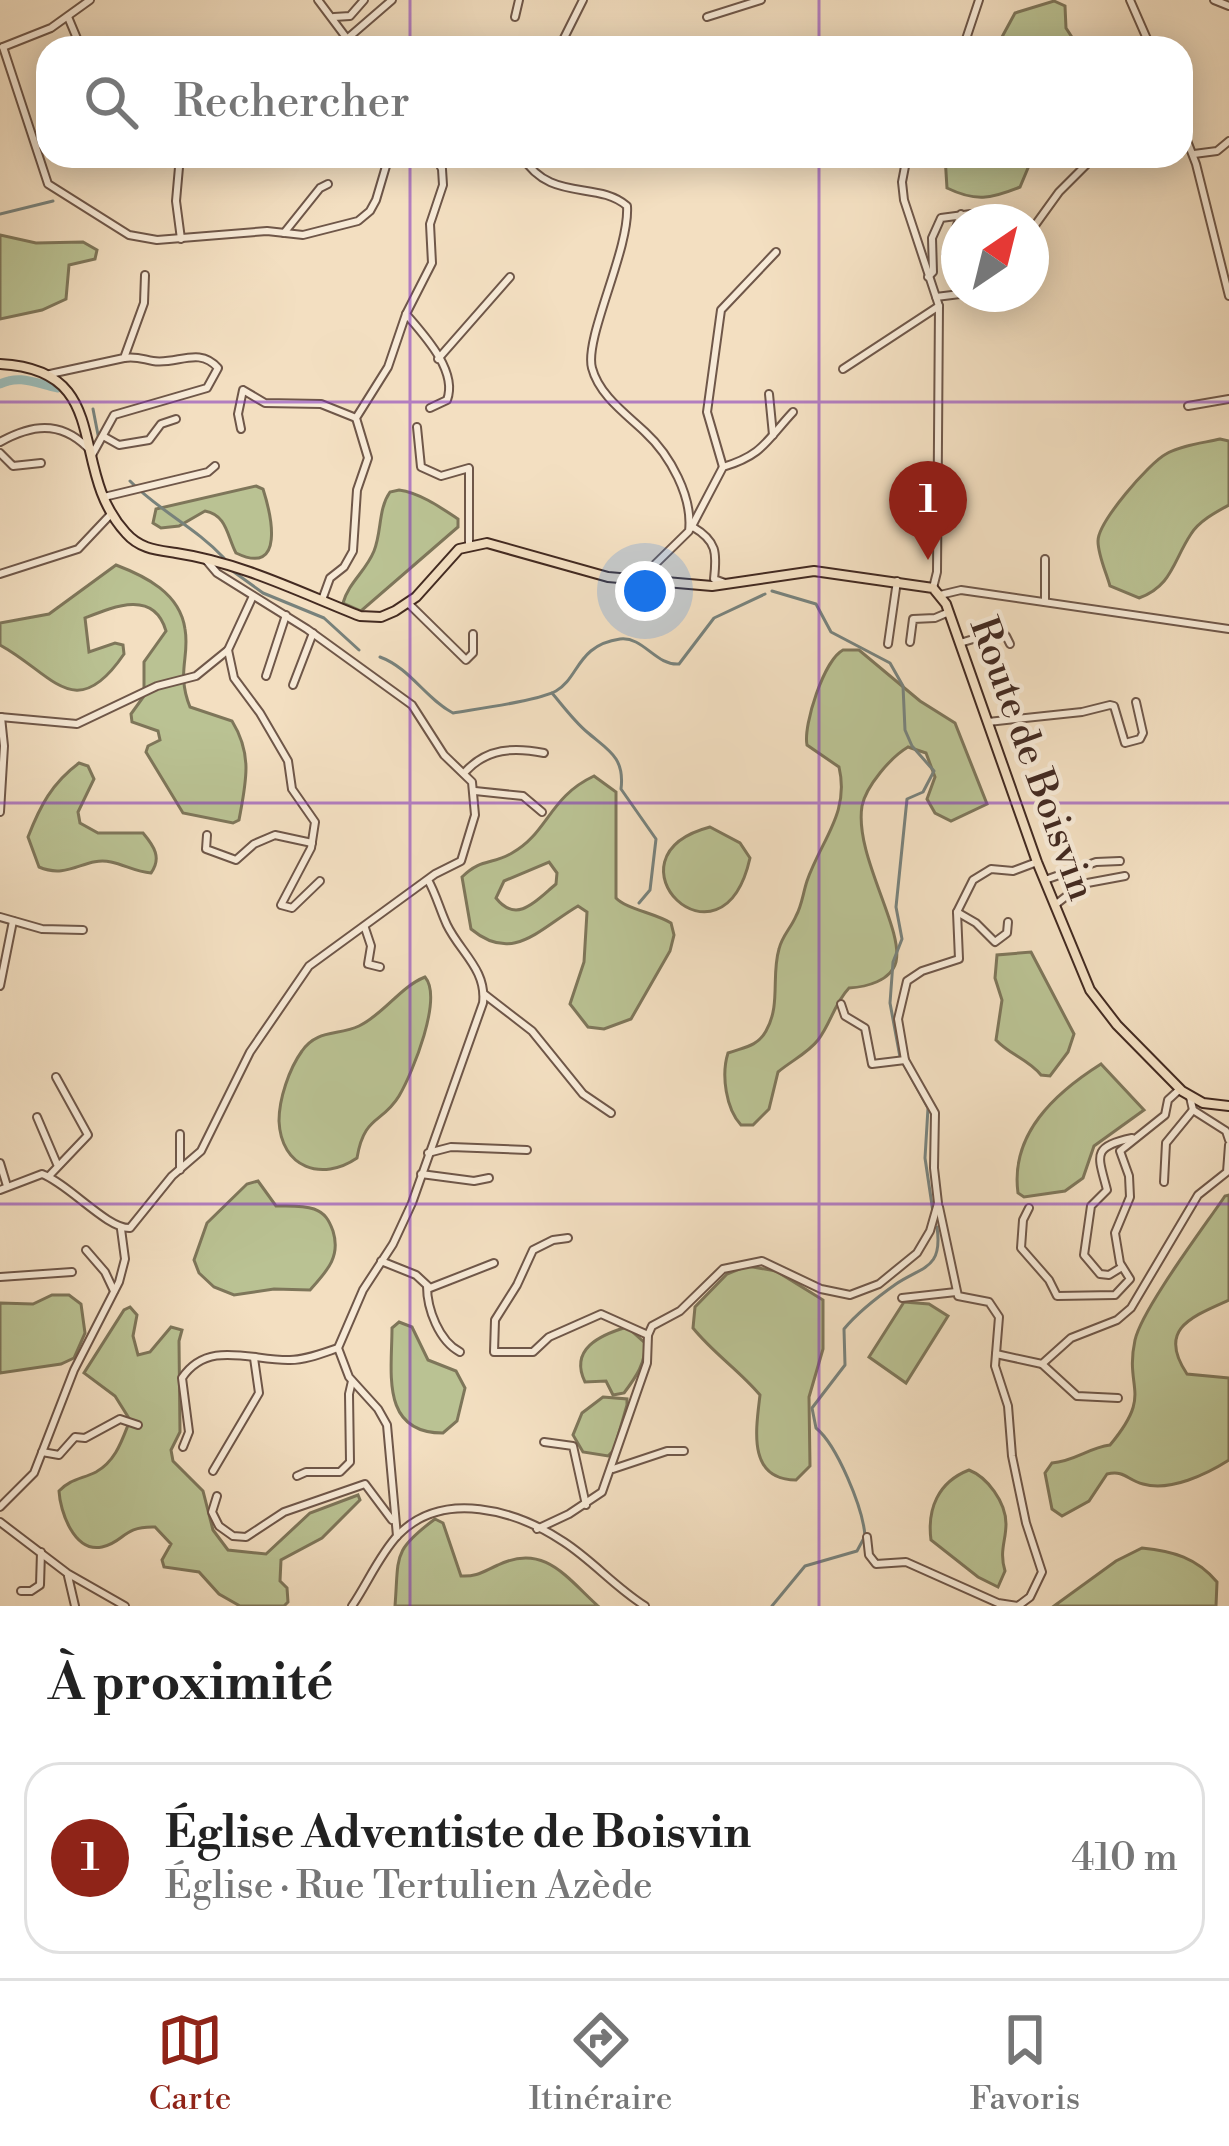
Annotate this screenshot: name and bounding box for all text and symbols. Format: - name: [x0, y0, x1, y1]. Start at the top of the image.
- search box: [36, 36, 1193, 168]
- icon: search: [78, 69, 144, 135]
- text: Rechercher: [174, 74, 410, 131]
- north arrow: [941, 204, 1049, 312]
- pin: 1: [889, 461, 967, 560]
- your location: [615, 561, 675, 621]
- street label: Route de Boisvin: [958, 611, 1106, 907]
- text: À proximité: [48, 1652, 333, 1716]
- text: Église Adventiste de Boisvin: [165, 1805, 751, 1862]
- text: 1: [81, 1834, 99, 1883]
- text: 410 m: [1071, 1834, 1178, 1883]
- text: Église · Rue Tertulien Azède: [165, 1862, 653, 1911]
- tab: Carte: [149, 2007, 231, 2120]
- tab: Itinéraire: [529, 2007, 672, 2120]
- tab: Favoris: [970, 2007, 1080, 2120]

